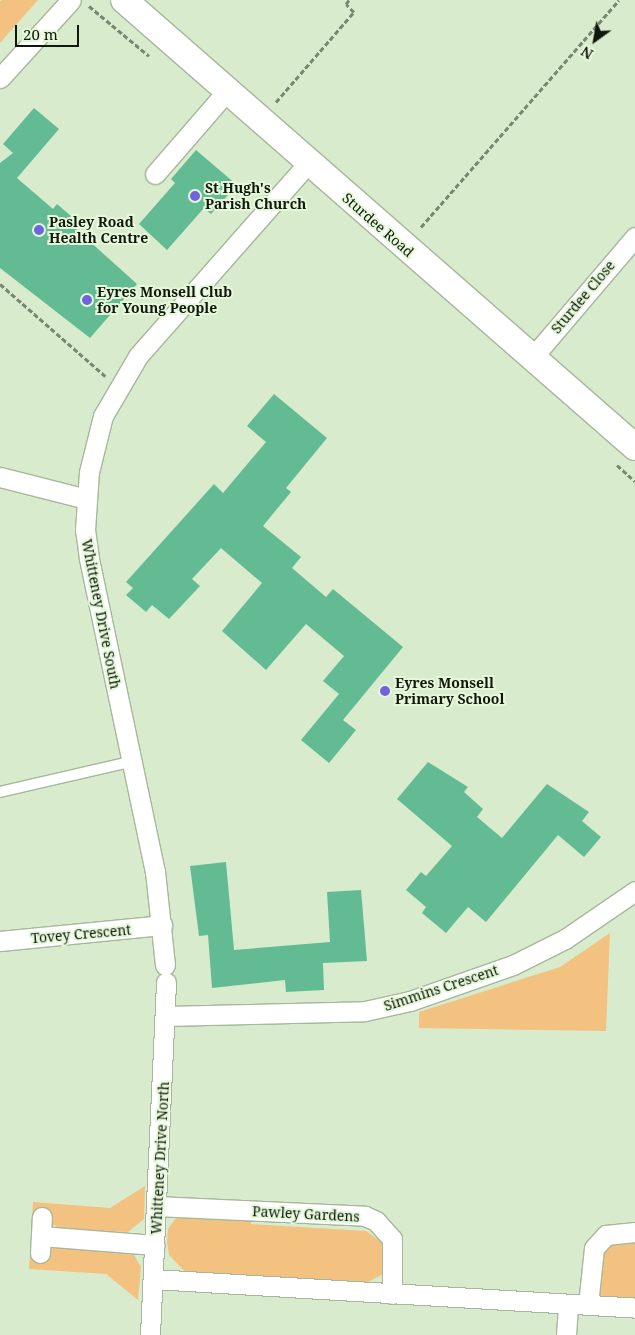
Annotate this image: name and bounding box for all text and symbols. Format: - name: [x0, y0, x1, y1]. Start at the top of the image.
- scale bar: [18, 15, 81, 47]
- north arrow: [570, 15, 620, 65]
- text: 20 m: [23, 24, 58, 44]
- text: N: [577, 42, 597, 64]
- place label: St Hugh's Parish Church: [205, 180, 306, 212]
- street label: Sturdee Road: [339, 189, 417, 261]
- marker: St Hugh's Parish Church: [189, 190, 201, 202]
- place label: Pasley Road Health Centre: [49, 214, 148, 246]
- marker: Pasley Road Health Centre: [33, 224, 45, 236]
- street label: Sturdee Close: [548, 257, 618, 337]
- place label: Eyres Monsell Club for Young People: [97, 284, 232, 316]
- marker: Eyres Monsell Club for Young People: [81, 294, 93, 306]
- street label: Whitteney Drive South: [78, 538, 124, 690]
- place label: Eyres Monsell Primary School: [395, 675, 504, 708]
- marker: Eyres Monsell Primary School: [379, 685, 391, 697]
- street label: Tovey Crescent: [30, 921, 132, 947]
- street label: Simmins Crescent: [382, 962, 500, 1014]
- street label: Whitteney Drive North: [148, 1081, 172, 1235]
- street label: Pawley Gardens: [252, 1203, 360, 1225]

